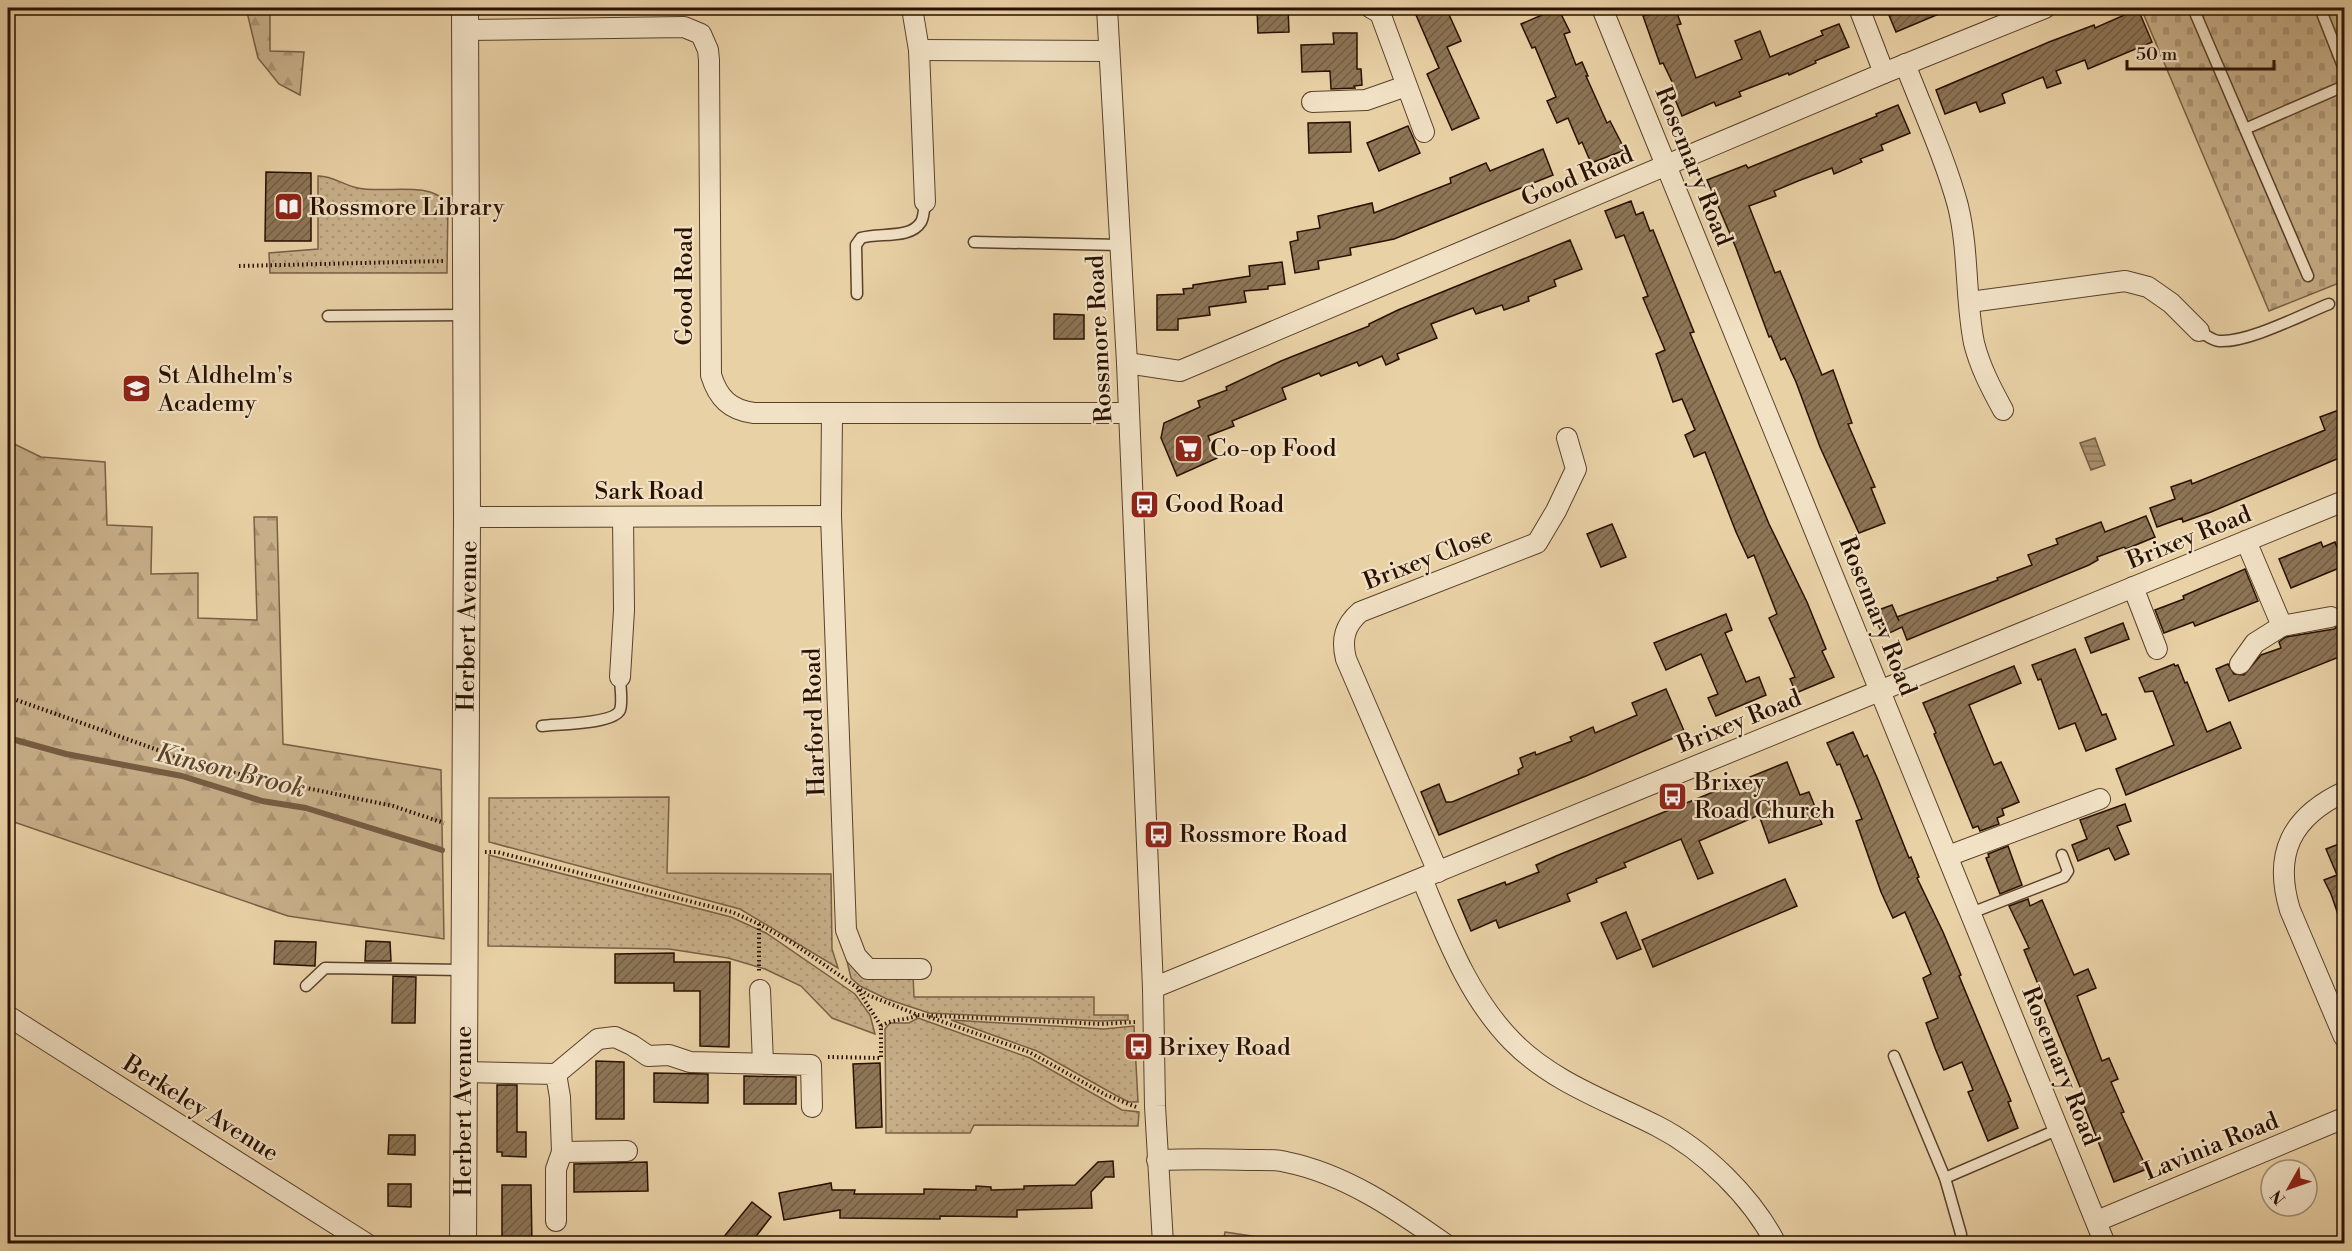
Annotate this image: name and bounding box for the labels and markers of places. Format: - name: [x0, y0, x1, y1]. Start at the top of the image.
- library icon: Rossmore Library: [272, 191, 304, 223]
- place label: Rossmore Library: [309, 193, 505, 223]
- place label: St Aldhelm's Academy: [157, 361, 293, 419]
- school or university icon: St Aldhelm's Academy: [121, 373, 153, 405]
- supermarket icon: Co-op Food: [1173, 432, 1205, 464]
- place label: Co-op Food: [1210, 434, 1337, 464]
- bus stop icon: Good Road: [1128, 488, 1160, 520]
- place label: Good Road: [1165, 490, 1284, 520]
- place label: Brixey Road Church: [1693, 768, 1835, 826]
- bus stop icon: Brixey Road Church: [1657, 780, 1689, 812]
- bus stop icon: Rossmore Road: [1142, 818, 1174, 850]
- place label: Rossmore Road: [1179, 820, 1348, 850]
- bus stop icon: Brixey Road: [1122, 1031, 1154, 1063]
- place label: Brixey Road: [1158, 1033, 1291, 1063]

